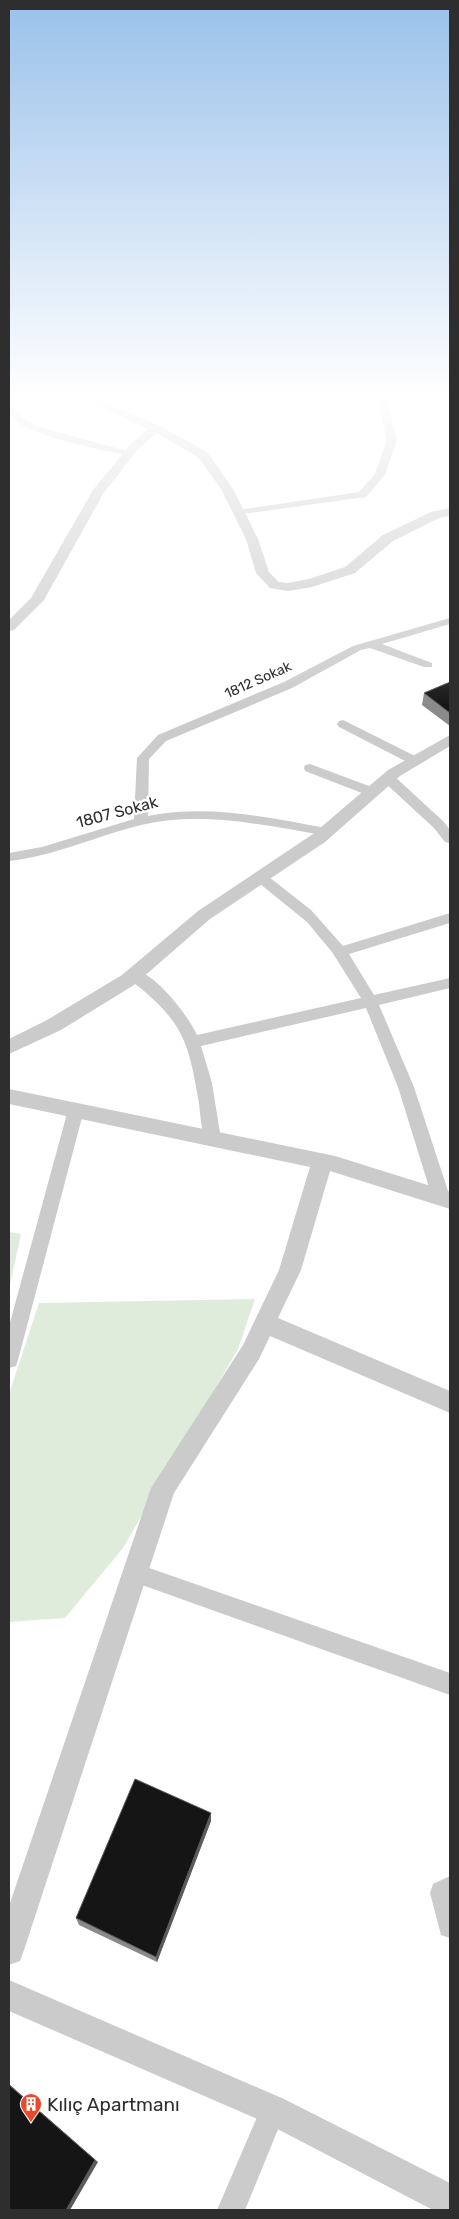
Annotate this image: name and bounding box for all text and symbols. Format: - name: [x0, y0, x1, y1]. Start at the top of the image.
- street label: 1812 Sokak: [222, 657, 295, 702]
- street label: 1807 Sokak: [74, 792, 161, 832]
- building icon: Kılıç Apartmanı: [19, 2092, 43, 2123]
- place label: Kılıç Apartmanı: [47, 2093, 180, 2116]

